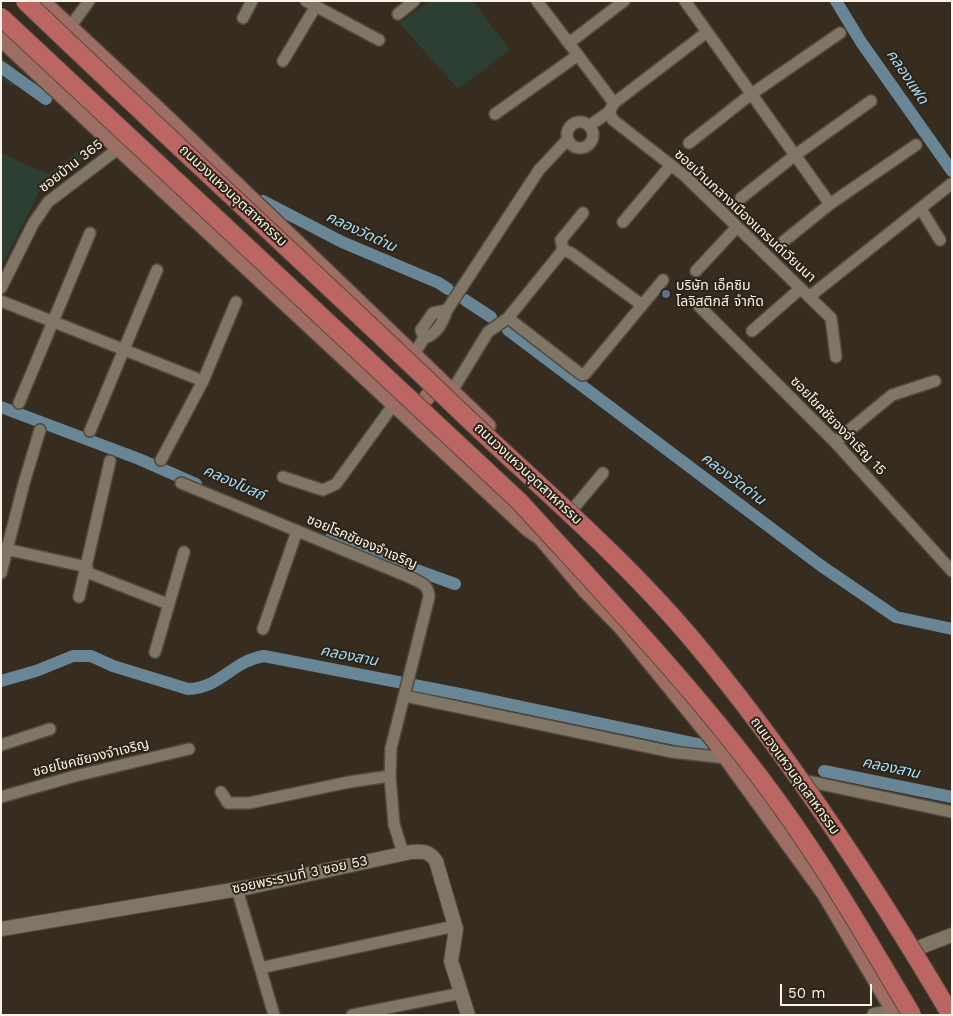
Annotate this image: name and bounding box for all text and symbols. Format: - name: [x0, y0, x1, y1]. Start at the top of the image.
- water label: คลองแฟด: [882, 46, 932, 108]
- street label: ซอยบ้าน 365: [36, 136, 106, 196]
- street label: ถนนวงแหวนอุตสาหกรรม: [176, 142, 290, 250]
- street label: ซอยบ้านกลางเมืองแกรนด์เวียนนา: [671, 146, 819, 286]
- water label: คลองวัดด่าน: [323, 208, 399, 256]
- place label: บริษัท เอ็คซิม โลจิสติกส์ จำกัด: [676, 278, 764, 310]
- marker: บริษัท เอ็คซิม โลจิสติกส์ จำกัด: [660, 288, 672, 300]
- street label: ซอยโชคชัยจงจำเริญ 15: [787, 373, 889, 479]
- street label: ถนนวงแหวนอุตสาหกรรม: [471, 420, 585, 528]
- water label: คลองวัดด่าน: [697, 449, 769, 509]
- water label: คลองโบสถ์: [200, 461, 268, 505]
- street label: ซอยโรคชัยจงจำเจริญ: [304, 511, 420, 573]
- water label: คลองสาน: [319, 642, 379, 670]
- street label: ถนนวงแหวนอุตสาหกรรม: [747, 714, 843, 838]
- street label: ซอยโชคชัยจงจำเจริญ: [31, 735, 151, 781]
- water label: คลองสาน: [861, 753, 921, 783]
- street label: ซอยพระรามที่ 3 ซอย 53: [231, 852, 369, 898]
- scale bar: [783, 974, 876, 1006]
- text: 50 m: [788, 984, 825, 1002]

